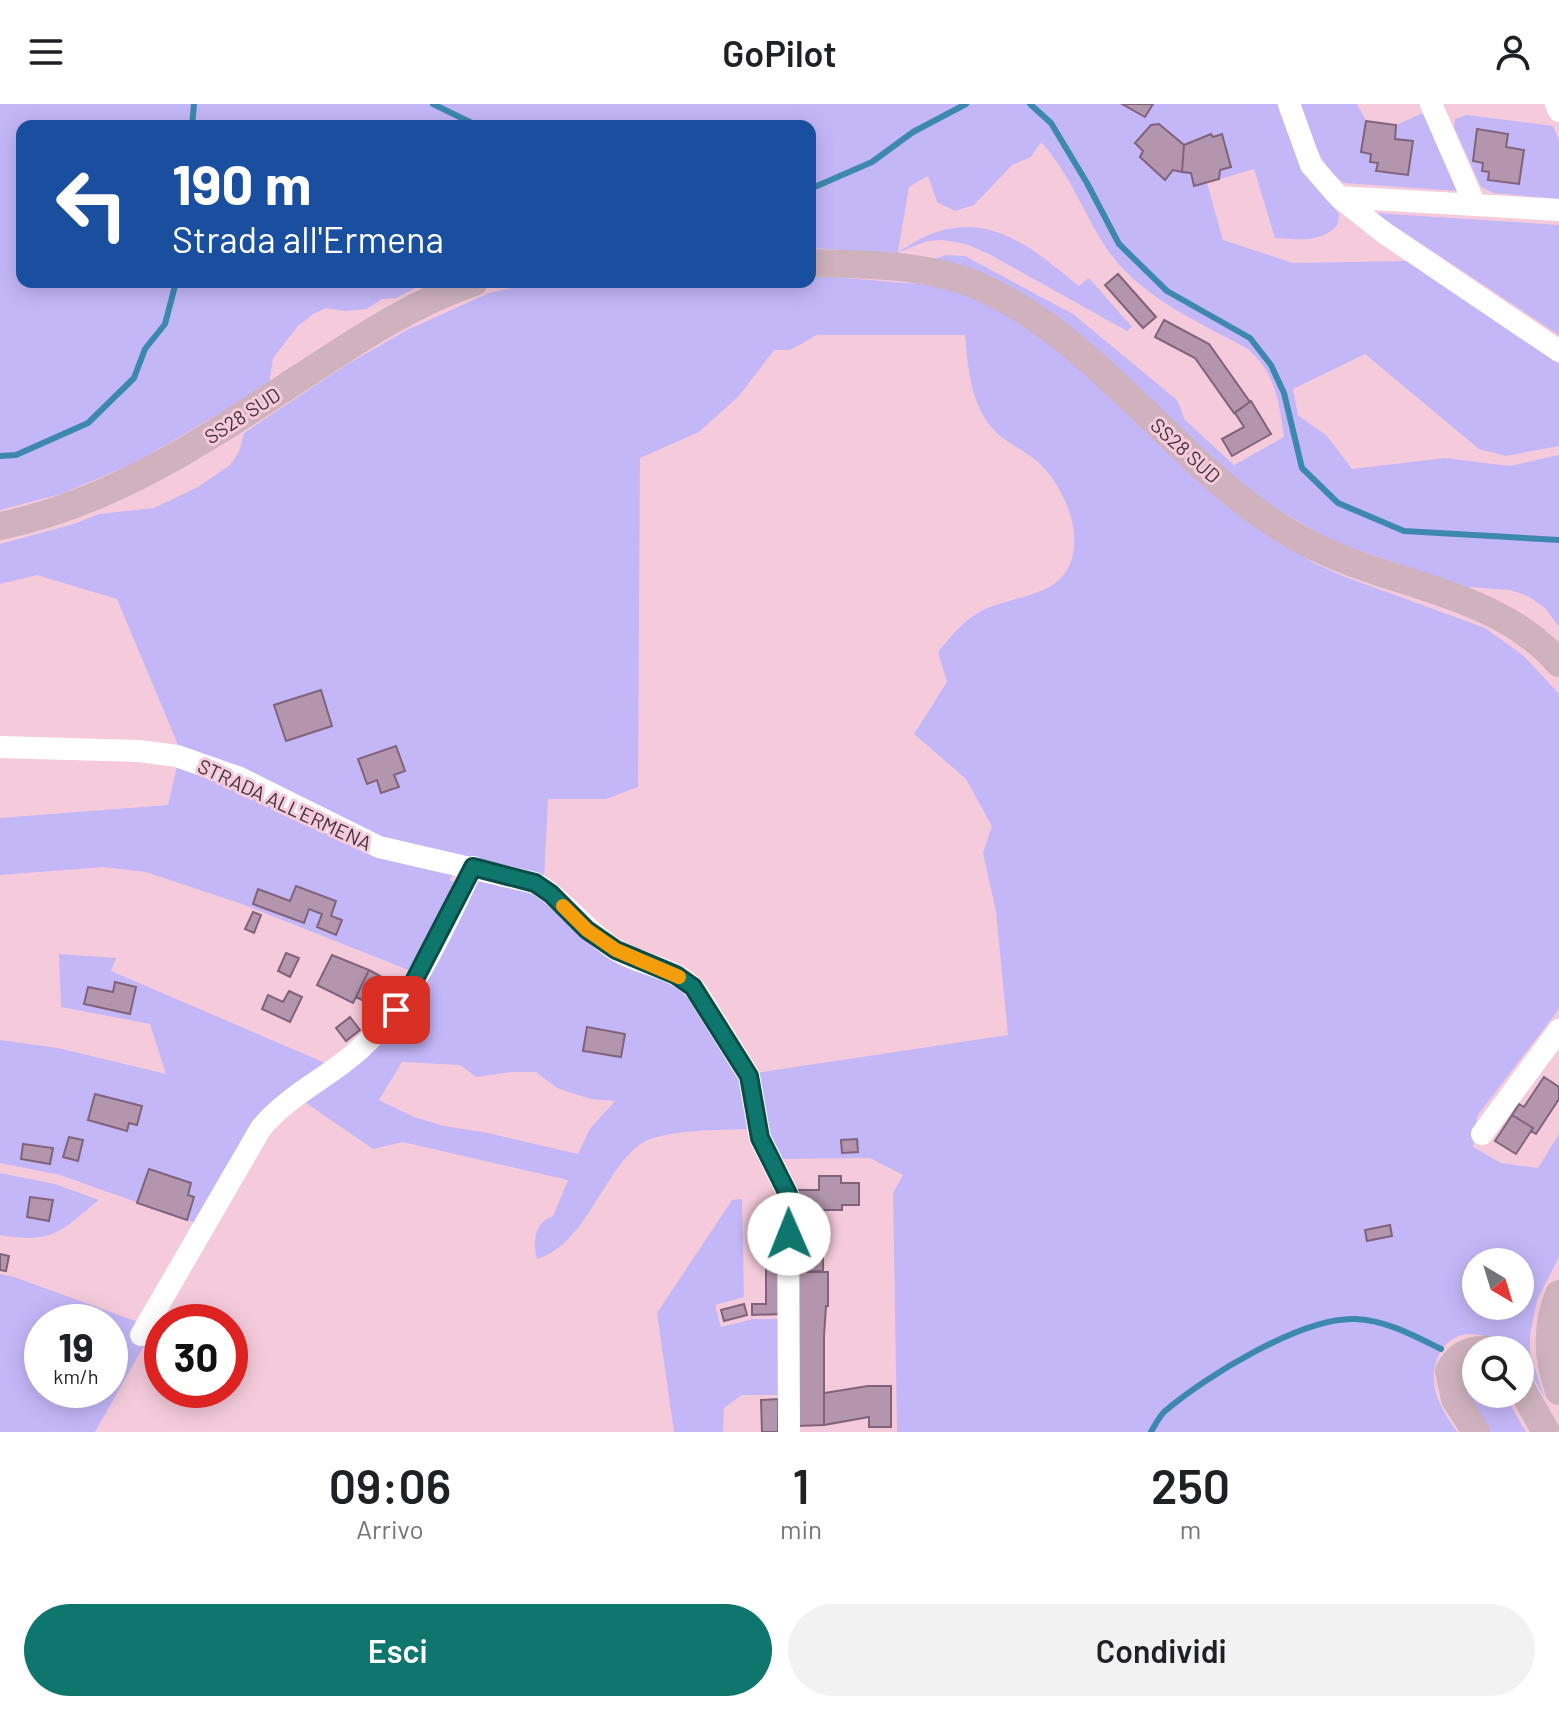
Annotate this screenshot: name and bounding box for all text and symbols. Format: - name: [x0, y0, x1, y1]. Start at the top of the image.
- icon: menu: [24, 30, 68, 74]
- icon: person: [1491, 30, 1535, 74]
- text: GoPilot: [722, 31, 837, 74]
- text: 190 m: [172, 149, 311, 216]
- icon: left: [40, 152, 144, 256]
- text: Strada all'Ermena: [172, 217, 444, 260]
- street label: SS28 SUD: [200, 382, 284, 448]
- street label: SS28 SUD: [1146, 412, 1226, 488]
- street label: STRADA ALL'ERMENA: [194, 753, 376, 855]
- pin: [362, 976, 430, 1044]
- icon: arrive: [374, 988, 418, 1032]
- position arrow: [747, 1192, 831, 1276]
- north arrow: [1462, 1248, 1534, 1320]
- map controls: [1462, 1248, 1534, 1408]
- speed limit sign: 30: [144, 1304, 248, 1408]
- text: 19: [58, 1322, 94, 1370]
- button: search: [1462, 1336, 1534, 1408]
- text: km/h: [53, 1364, 99, 1388]
- text: 09:06: [329, 1456, 451, 1514]
- text: 1: [793, 1456, 810, 1514]
- text: 250: [1151, 1456, 1230, 1514]
- text: Arrivo: [356, 1513, 424, 1544]
- text: min: [780, 1513, 822, 1544]
- text: m: [1180, 1513, 1201, 1544]
- button: Esci: [24, 1604, 772, 1696]
- button: Condividi: [788, 1604, 1535, 1696]

